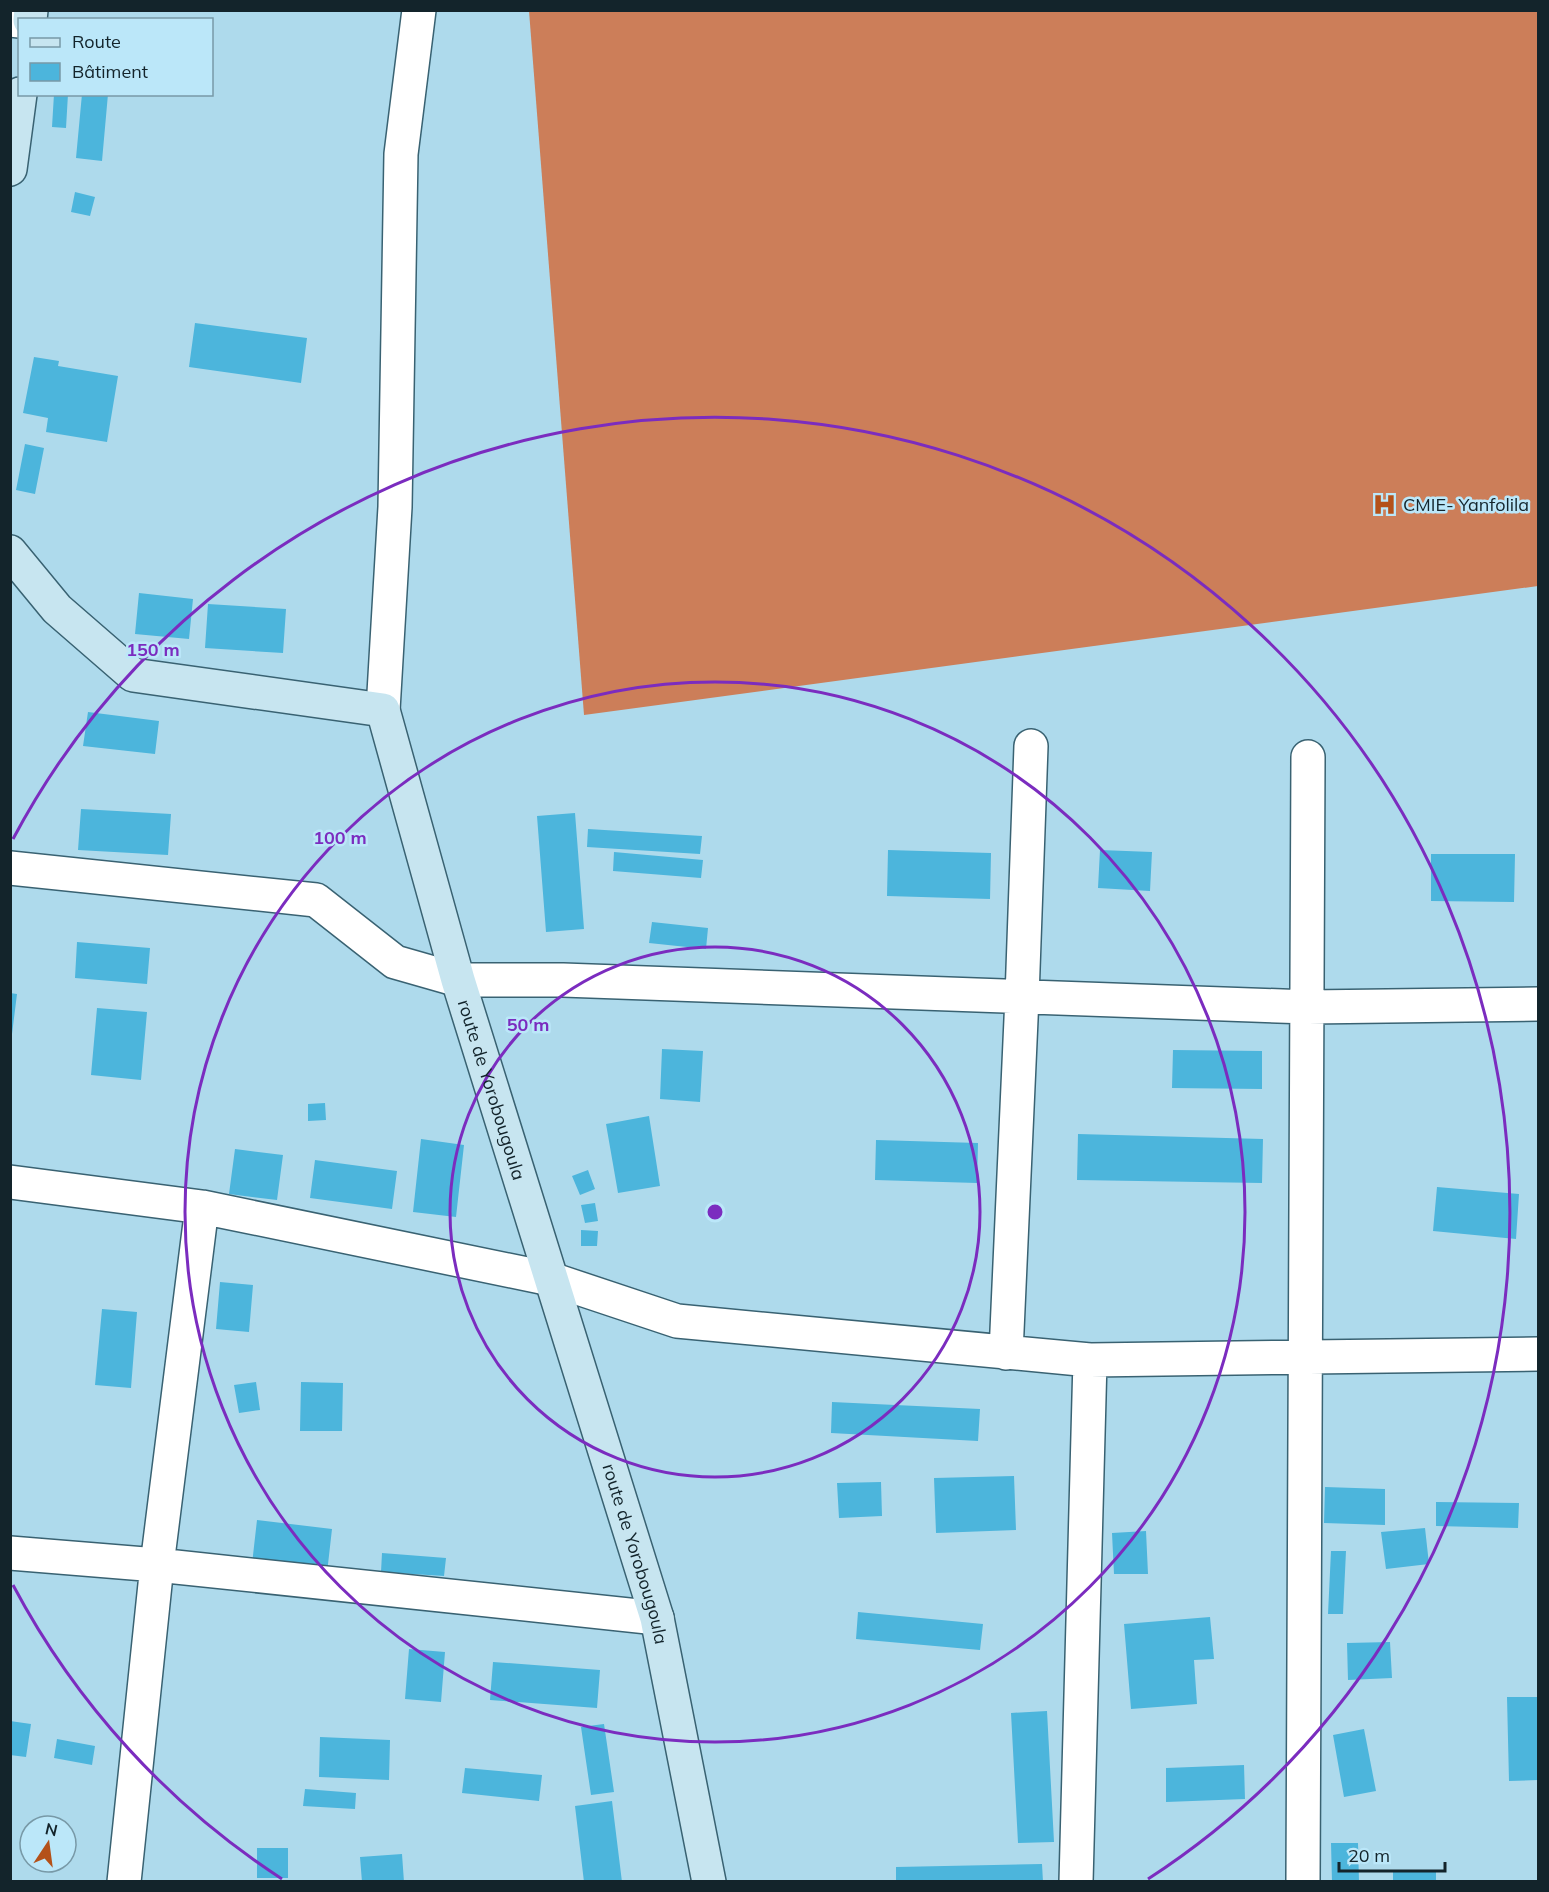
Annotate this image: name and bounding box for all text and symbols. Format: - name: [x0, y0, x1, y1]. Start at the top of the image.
- legend: [18, 18, 213, 96]
- text: Route: [72, 30, 121, 53]
- text: Bâtiment: [72, 60, 148, 83]
- hospital icon: CMIE- Yanfolila: [1372, 491, 1398, 517]
- place label: CMIE- Yanfolila: [1403, 493, 1529, 516]
- text: 150 m: [126, 638, 180, 661]
- text: 100 m: [313, 826, 367, 849]
- street label: route de Yorobougoula: [453, 997, 531, 1183]
- text: 50 m: [507, 1013, 549, 1036]
- centre of rings: [705, 1202, 725, 1222]
- street label: route de Yorobougoula: [598, 1461, 673, 1646]
- north arrow: [18, 1814, 78, 1874]
- text: N: [43, 1818, 60, 1840]
- scale bar: [1339, 1835, 1446, 1873]
- text: 20 m: [1348, 1844, 1390, 1867]

